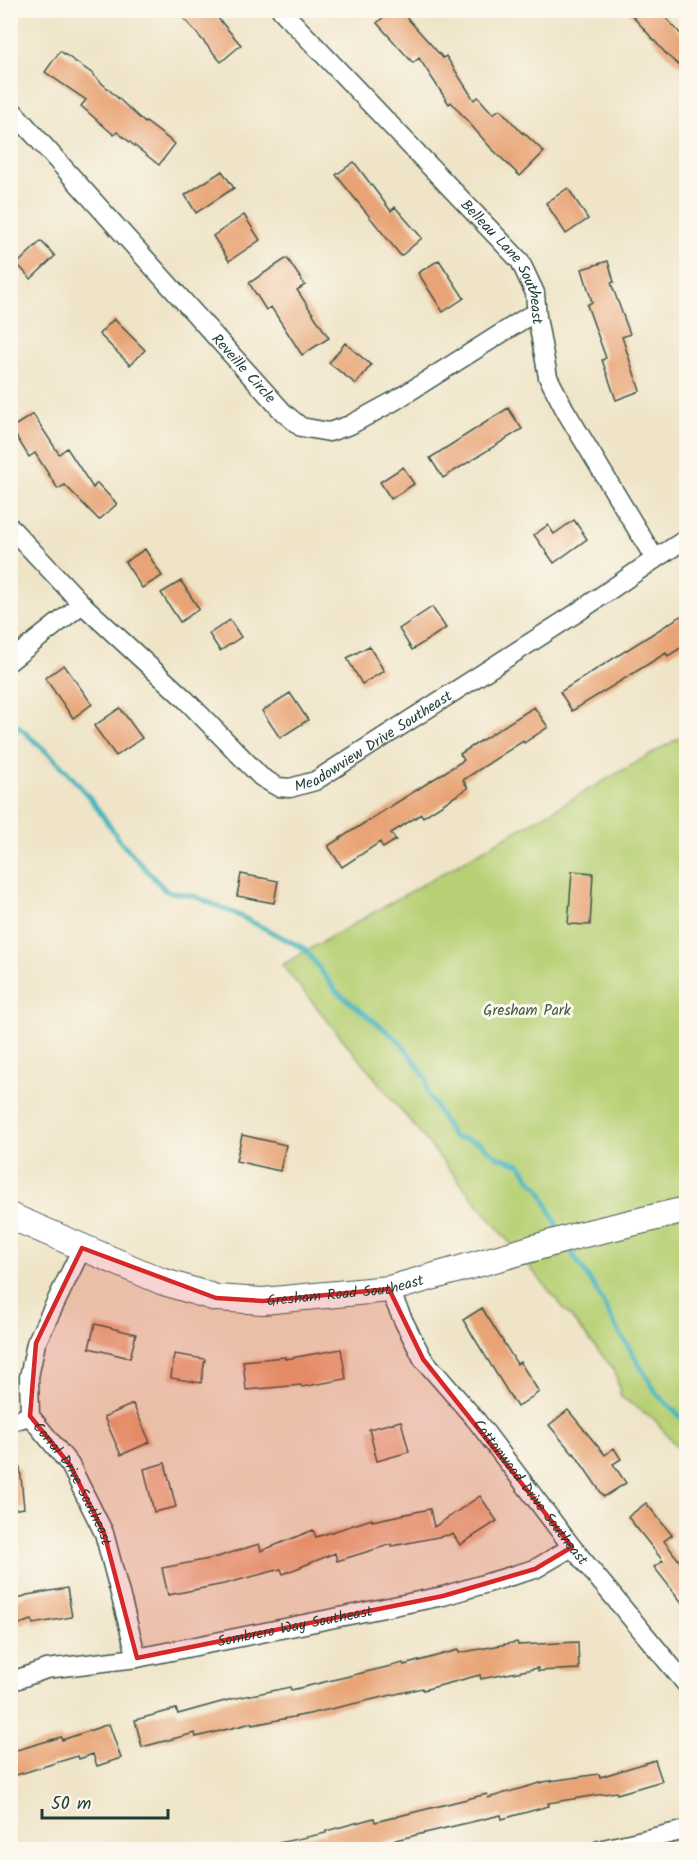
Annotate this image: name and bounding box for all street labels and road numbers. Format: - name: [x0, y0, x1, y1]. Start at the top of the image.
- street label: Belleau Lane Southeast: [454, 194, 549, 327]
- street label: Reveille Circle: [205, 329, 281, 410]
- street label: Meadowview Drive Southeast: [292, 685, 458, 799]
- street label: Gresham Road Southeast: [266, 1269, 427, 1314]
- street label: Cottonwood Drive Southeast: [466, 1414, 594, 1571]
- street label: Corral Drive Southeast: [26, 1417, 118, 1548]
- street label: Sombrero Way Southeast: [215, 1600, 375, 1654]

